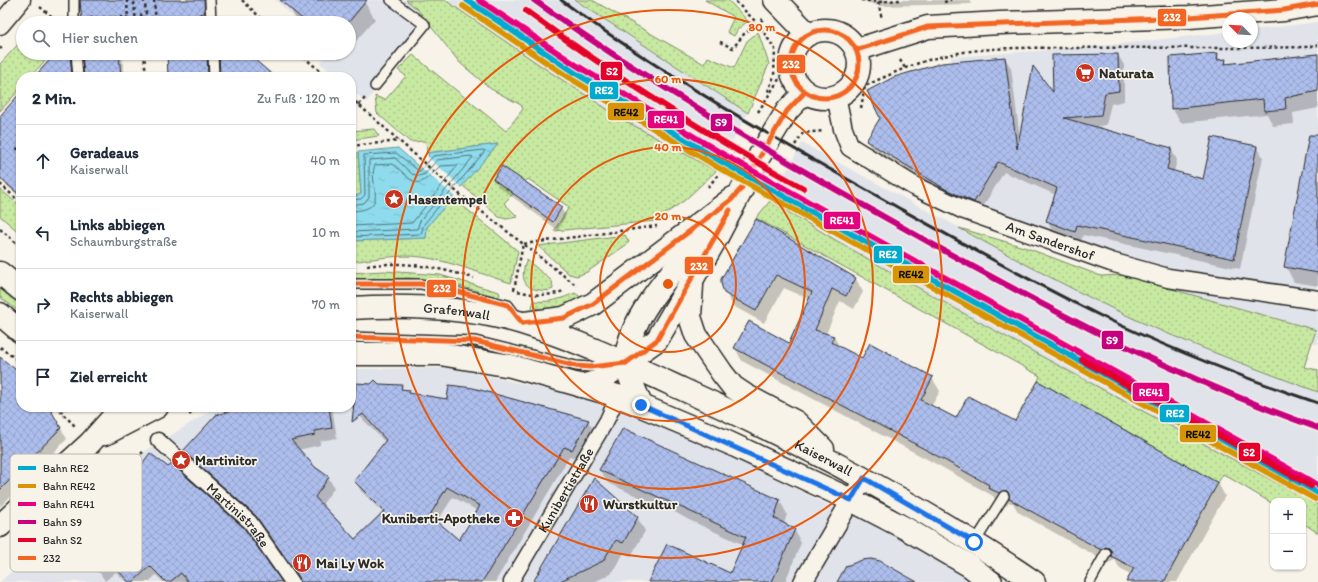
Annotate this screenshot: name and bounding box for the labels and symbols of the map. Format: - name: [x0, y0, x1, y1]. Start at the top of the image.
- line badge: 232: [1157, 8, 1187, 27]
- text: 232: [1163, 11, 1181, 24]
- north arrow: [1222, 12, 1258, 48]
- text: 80 m: [749, 20, 776, 34]
- line badge: 232: [776, 54, 806, 74]
- text: 232: [782, 58, 800, 71]
- line badge: S2: [600, 61, 623, 81]
- supermarket icon: Naturata: [1074, 62, 1096, 84]
- text: S2: [606, 65, 618, 78]
- place label: Naturata: [1099, 65, 1154, 82]
- text: 60 m: [655, 72, 682, 86]
- line badge: RE2: [589, 81, 619, 100]
- text: RE2: [595, 84, 613, 97]
- line badge: RE42: [607, 102, 645, 121]
- text: RE42: [613, 106, 639, 119]
- line badge: RE41: [647, 110, 685, 129]
- text: RE41: [654, 113, 679, 126]
- line badge: S9: [710, 113, 733, 132]
- text: S9: [715, 116, 727, 129]
- text: 40 m: [654, 140, 683, 154]
- place icon: Hasentempel: [383, 188, 405, 210]
- place label: Hasentempel: [408, 191, 488, 208]
- text: 20 m: [655, 209, 682, 223]
- line badge: RE41: [823, 211, 861, 230]
- text: RE41: [830, 214, 855, 227]
- street label: Am Sandershof: [1004, 217, 1097, 265]
- line badge: RE2: [873, 245, 903, 264]
- text: RE2: [879, 248, 897, 261]
- line badge: 232: [684, 256, 714, 275]
- text: 232: [690, 260, 708, 273]
- line badge: RE42: [892, 265, 930, 284]
- text: RE42: [898, 268, 924, 281]
- centre of rings: [661, 277, 675, 291]
- line badge: 232: [426, 279, 457, 298]
- text: 232: [433, 282, 451, 295]
- street label: Grafenwall: [423, 300, 492, 324]
- line badge: S9: [1101, 330, 1124, 350]
- text: S9: [1106, 334, 1118, 347]
- line badge: RE41: [1132, 382, 1170, 402]
- text: RE41: [1139, 386, 1164, 399]
- route end: [632, 396, 650, 414]
- line badge: RE2: [1159, 404, 1190, 423]
- text: RE2: [1166, 407, 1184, 420]
- line badge: RE42: [1179, 424, 1217, 443]
- text: RE42: [1185, 428, 1211, 441]
- street label: Kaiserwall: [792, 436, 855, 480]
- line badge: S2: [1238, 442, 1261, 462]
- street label: Kunibertistraße: [534, 444, 598, 536]
- text: S2: [1243, 446, 1255, 459]
- place icon: Martinitor: [170, 449, 192, 471]
- place label: Martinitor: [195, 452, 258, 469]
- legend: [10, 454, 142, 572]
- text: Bahn RE2: [43, 462, 89, 475]
- street label: Martinistraße: [203, 479, 273, 551]
- text: Bahn RE42: [43, 480, 96, 493]
- restaurant icon: Wurstkultur: [578, 493, 600, 515]
- place label: Wurstkultur: [603, 496, 678, 513]
- text: Bahn RE41: [43, 498, 95, 511]
- pharmacy icon: Kuniberti-Apotheke: [503, 507, 525, 529]
- place label: Kuniberti-Apotheke: [382, 510, 500, 527]
- text: Bahn S9: [43, 516, 82, 529]
- route start: [965, 533, 983, 551]
- text: Bahn S2: [43, 534, 82, 547]
- text: 232: [43, 552, 61, 565]
- restaurant icon: Mai Ly Wok: [291, 552, 313, 574]
- place label: Mai Ly Wok: [316, 555, 385, 572]

